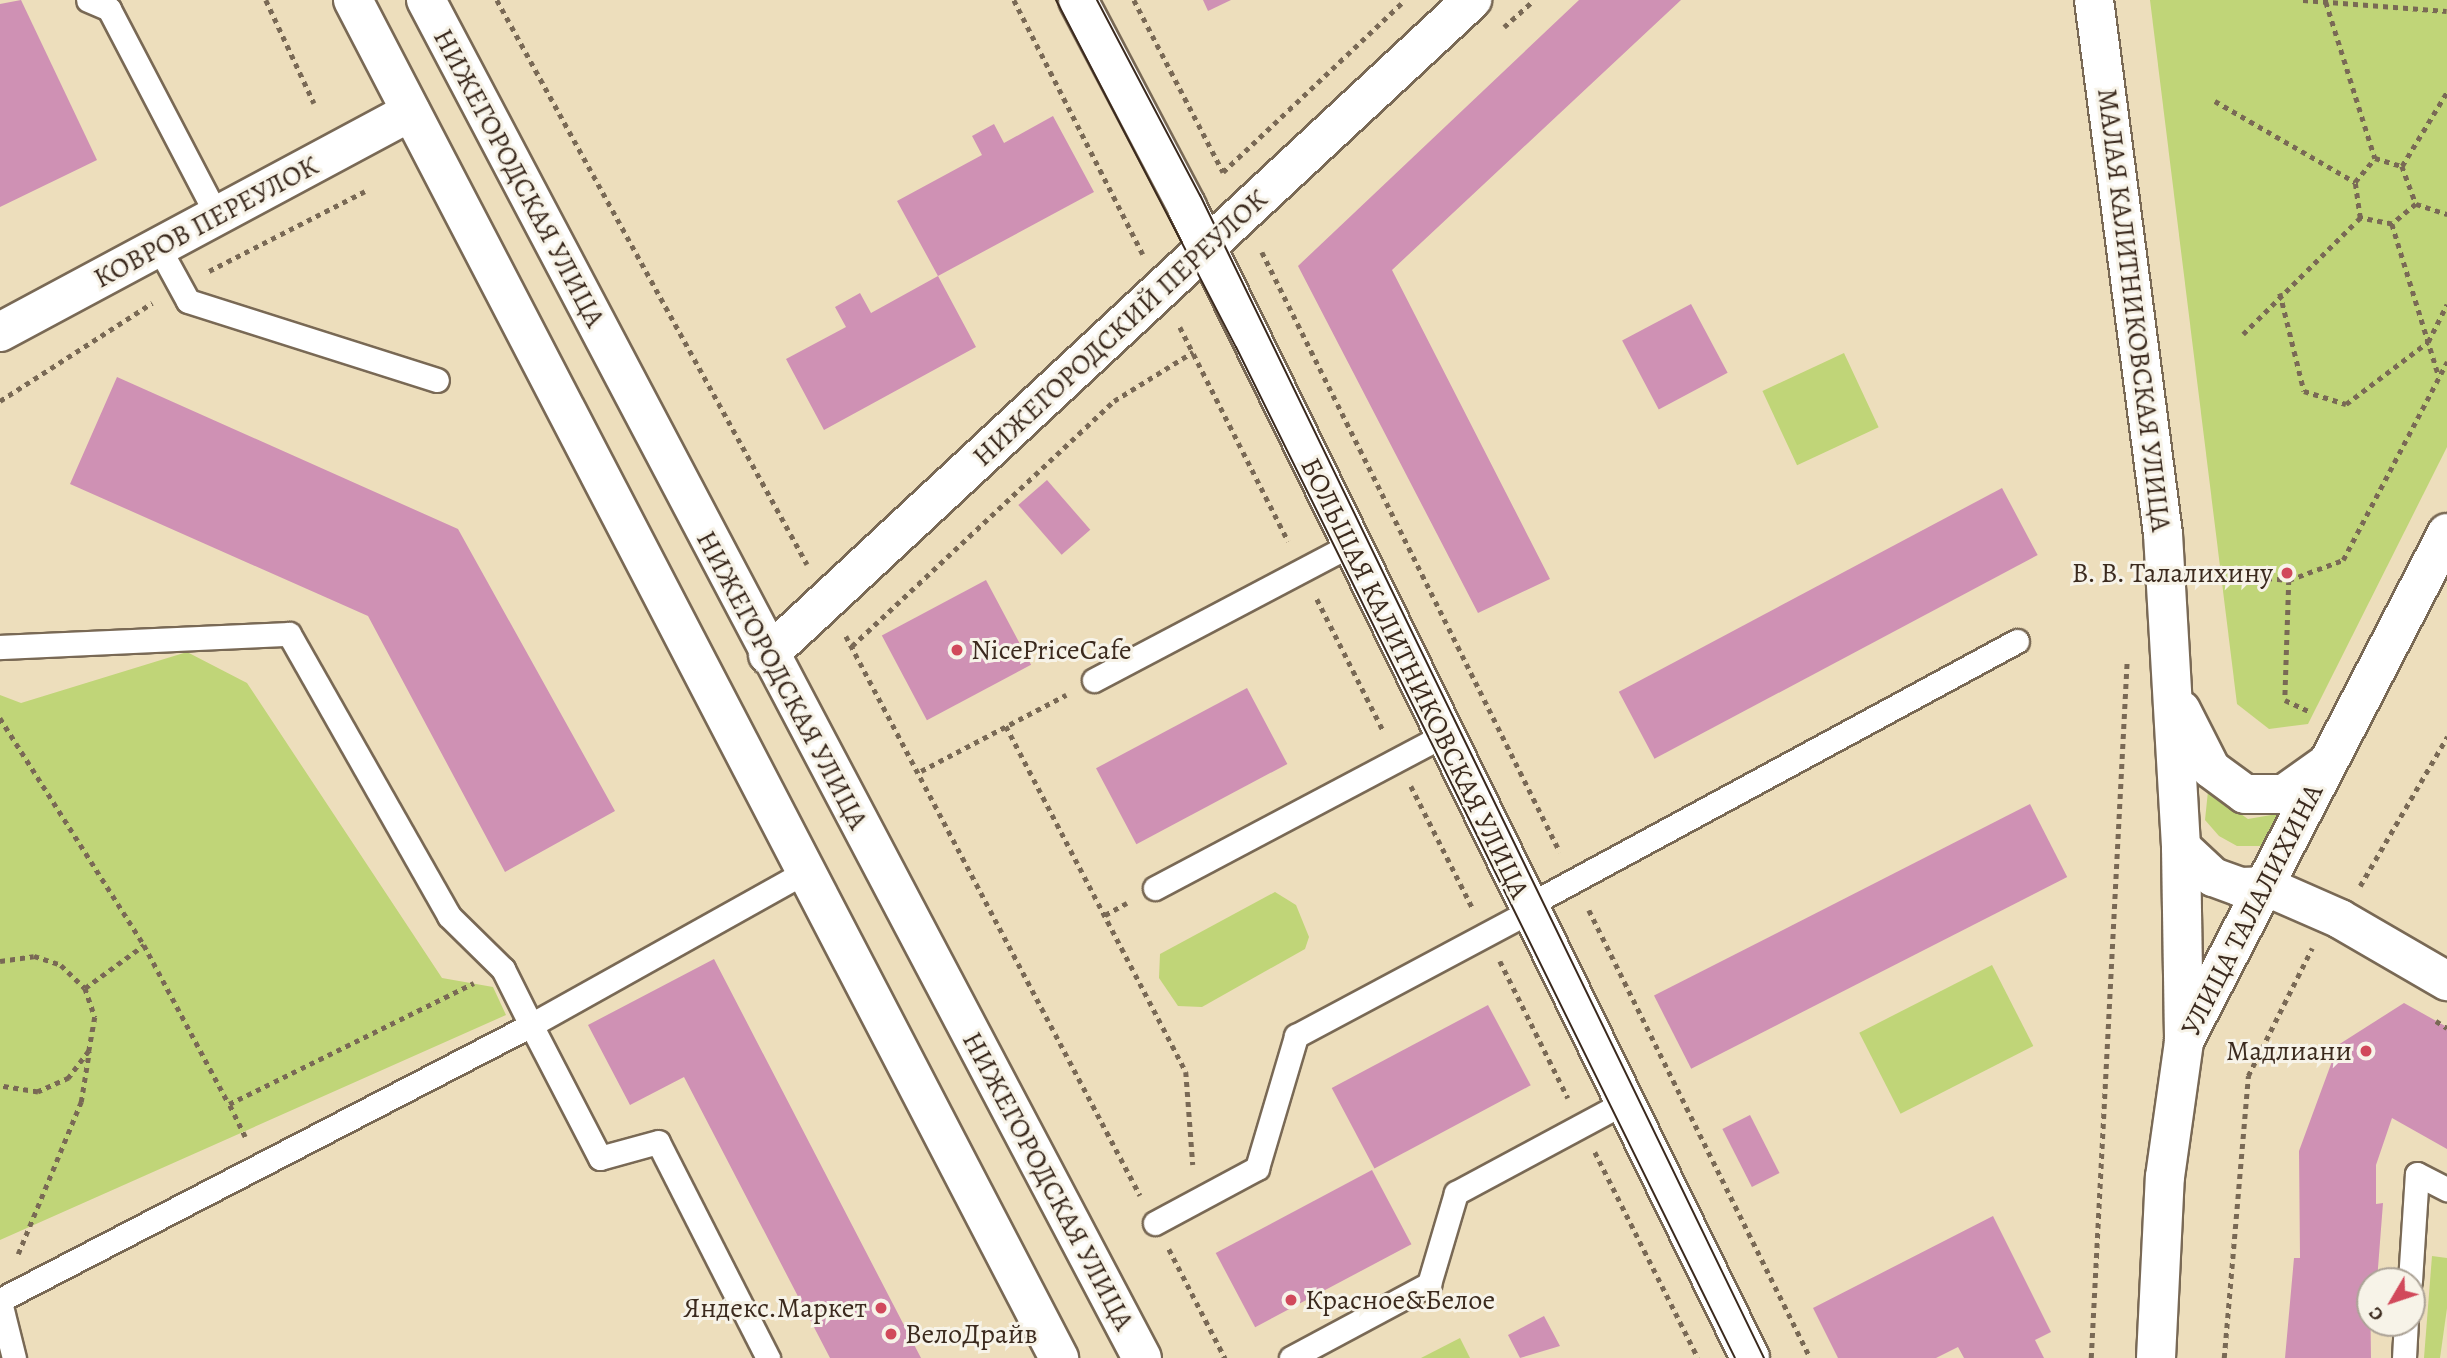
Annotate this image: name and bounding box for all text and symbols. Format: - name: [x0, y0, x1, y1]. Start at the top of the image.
- street label: НИЖЕГОРОДСКАЯ УЛИЦА: [426, 23, 612, 333]
- street label: МАЛАЯ КАЛИТНИКОВСКАЯ УЛИЦА: [2090, 86, 2178, 534]
- street label: КОВРОВ ПЕРЕУЛОК: [88, 149, 324, 295]
- street label: НИЖЕГОРОДСКИЙ ПЕРЕУЛОК: [966, 183, 1274, 473]
- street label: БОЛЬШАЯ КАЛИТНИКОВСКАЯ УЛИЦА: [1293, 452, 1537, 904]
- street label: НИЖЕГОРОДСКАЯ УЛИЦА: [689, 525, 875, 835]
- place label: В. В. Талалихину: [2071, 556, 2273, 590]
- marker: В. В. Талалихину: [2279, 565, 2295, 581]
- place label: NicePriceCafe: [971, 633, 1132, 667]
- marker: NicePriceCafe: [949, 642, 965, 658]
- street label: УЛИЦА ТАЛАЛИХИНА: [2174, 778, 2330, 1042]
- street label: НИЖЕГОРОДСКАЯ УЛИЦА: [955, 1026, 1141, 1336]
- place label: Мадлиани: [2226, 1034, 2352, 1068]
- marker: Мадлиани: [2358, 1043, 2374, 1059]
- north arrow: [2356, 1267, 2426, 1337]
- place label: Красное&Белое: [1305, 1283, 1495, 1317]
- place label: Яндекс.Маркет: [683, 1291, 867, 1325]
- marker: Красное&Белое: [1283, 1292, 1299, 1308]
- marker: Яндекс.Маркет: [873, 1300, 889, 1316]
- text: С: [2362, 1301, 2390, 1327]
- place label: ВелоДрайв: [905, 1317, 1038, 1351]
- marker: ВелоДрайв: [883, 1326, 899, 1342]

